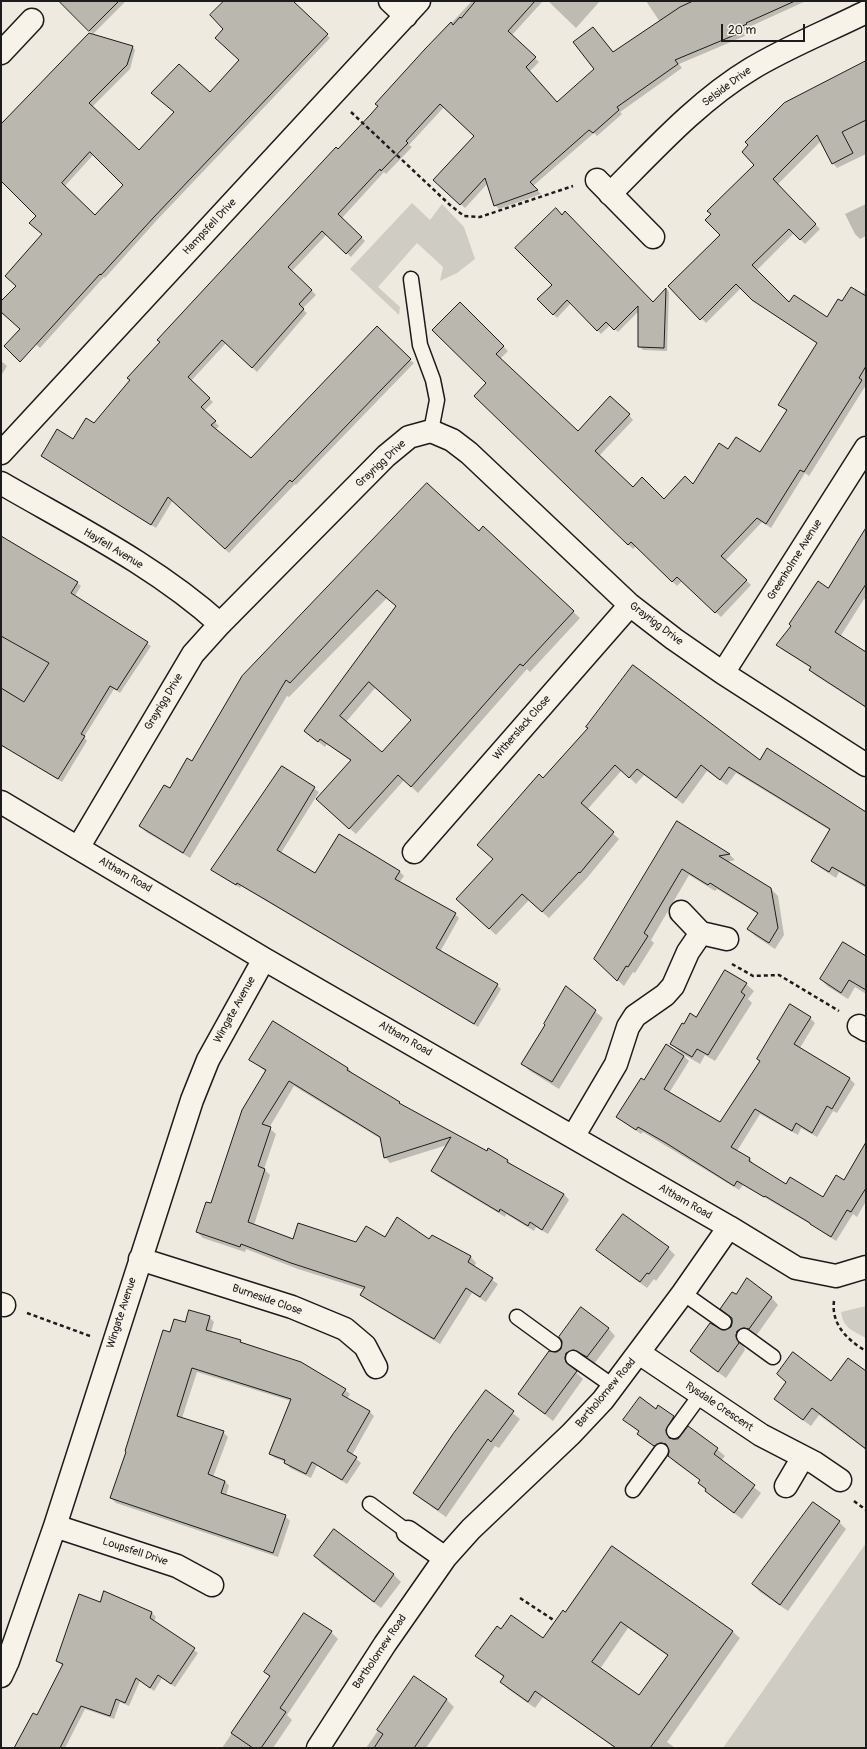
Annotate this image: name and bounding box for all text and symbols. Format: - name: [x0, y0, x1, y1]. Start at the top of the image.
- scale bar: [723, 16, 807, 42]
- text: 20 m: [728, 23, 756, 38]
- street label: Selside Drive: [700, 64, 754, 110]
- street label: Hampsfell Drive: [181, 196, 239, 258]
- street label: Grayrigg Drive: [353, 437, 409, 491]
- street label: Greenholme Avenue: [765, 517, 825, 603]
- street label: Hayfell Avenue: [81, 526, 145, 572]
- street label: Grayrigg Drive: [627, 600, 685, 648]
- street label: Grayrigg Drive: [142, 671, 186, 733]
- street label: Witherslack Close: [490, 693, 554, 763]
- street label: Altham Road: [96, 854, 154, 896]
- street label: Wingate Avenue: [211, 975, 259, 1045]
- street label: Altham Road: [376, 1018, 434, 1060]
- street label: Altham Road: [656, 1181, 714, 1223]
- street label: Wingate Avenue: [104, 1276, 140, 1350]
- street label: Burneside Close: [230, 1282, 304, 1318]
- street label: Bartholomew Road: [573, 1356, 639, 1430]
- street label: Rysdale Crescent: [683, 1379, 755, 1435]
- street label: Loupsfell Drive: [101, 1535, 169, 1569]
- street label: Bartholomew Road: [350, 1612, 410, 1692]

